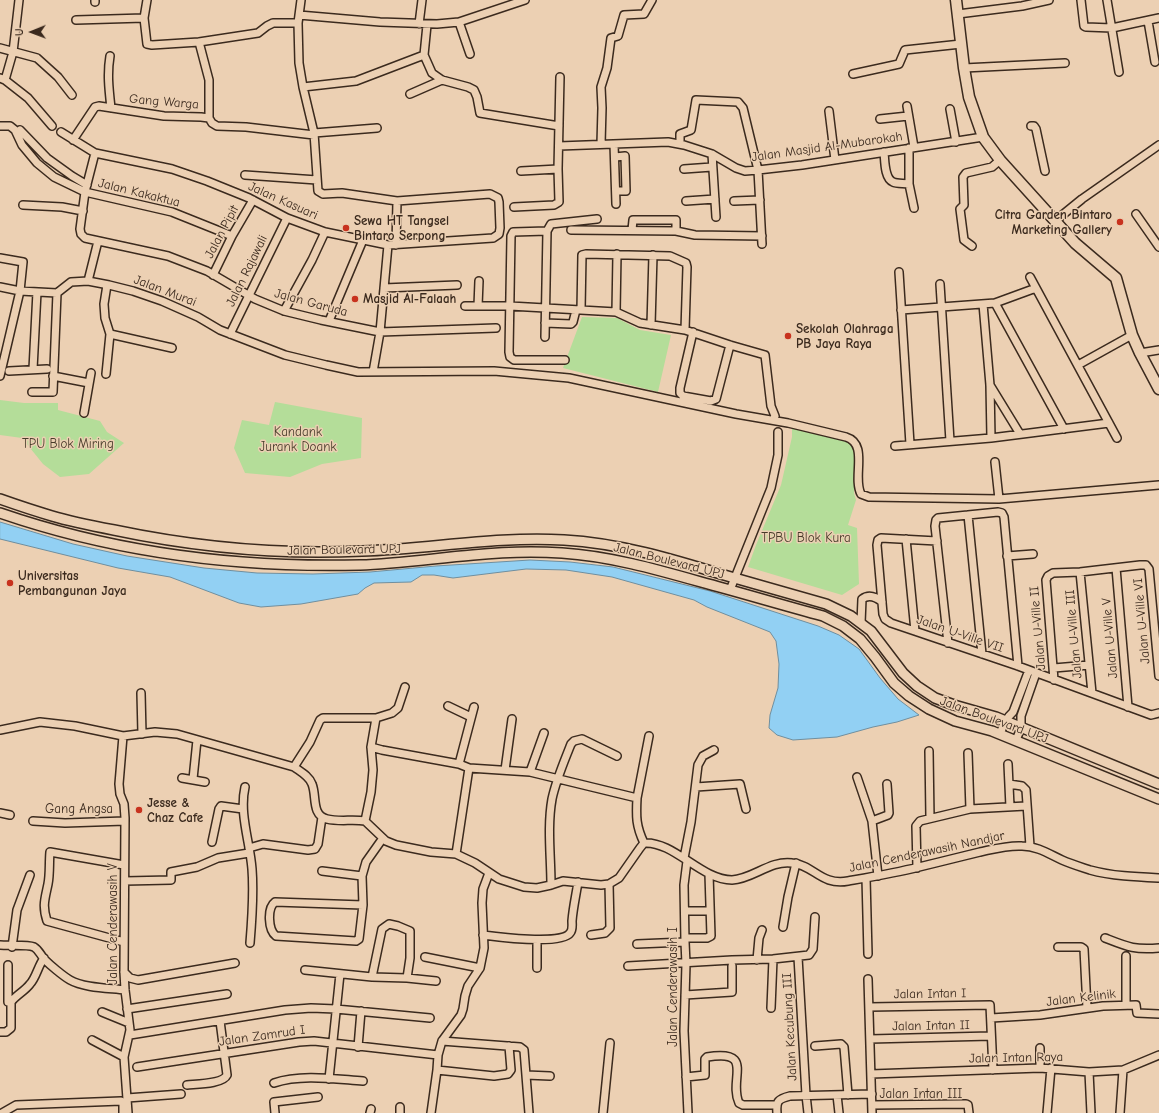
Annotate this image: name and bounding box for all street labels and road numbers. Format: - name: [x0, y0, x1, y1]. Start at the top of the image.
- street label: Gang Warga: [129, 91, 199, 113]
- street label: Jalan Masjid Al-Mubarokah: [750, 129, 904, 165]
- street label: Jalan Kakaktua: [96, 175, 182, 211]
- street label: Jalan Kasuari: [246, 179, 320, 223]
- street label: Jalan Pipit: [202, 203, 242, 261]
- street label: Jalan Rajawali: [223, 233, 271, 309]
- street label: Jalan Murai: [131, 272, 199, 310]
- street label: Jalan Garuda: [273, 286, 349, 320]
- street label: Jalan Boulevard UPJ: [612, 540, 726, 582]
- street label: Jalan Boulevard UPJ: [287, 541, 401, 559]
- street label: Jalan U-Ville VI: [1130, 578, 1154, 664]
- street label: Jalan U-Ville II: [1027, 585, 1049, 671]
- street label: Jalan U-Ville III: [1062, 589, 1086, 679]
- street label: Jalan U-Ville V: [1099, 597, 1121, 679]
- street label: Jalan U-Ville VII: [914, 612, 1006, 656]
- street label: Jalan Boulevard UPJ: [938, 693, 1050, 747]
- street label: Gang Angsa: [45, 801, 113, 817]
- street label: Jalan Cenderawasih Nandjar: [848, 828, 1006, 876]
- street label: Jalan Cenderawasih V: [105, 863, 121, 985]
- street label: Jalan Cenderawasih I: [665, 927, 681, 1047]
- street label: Jalan Kecubung III: [779, 973, 801, 1081]
- street label: Jalan Intan I: [894, 986, 966, 1002]
- street label: Jalan Kelinik: [1045, 986, 1117, 1010]
- street label: Jalan Intan II: [892, 1018, 970, 1034]
- street label: Jalan Zamrud I: [218, 1022, 306, 1050]
- street label: Jalan Intan Raya: [969, 1049, 1063, 1067]
- street label: Jalan Intan III: [880, 1086, 962, 1102]

